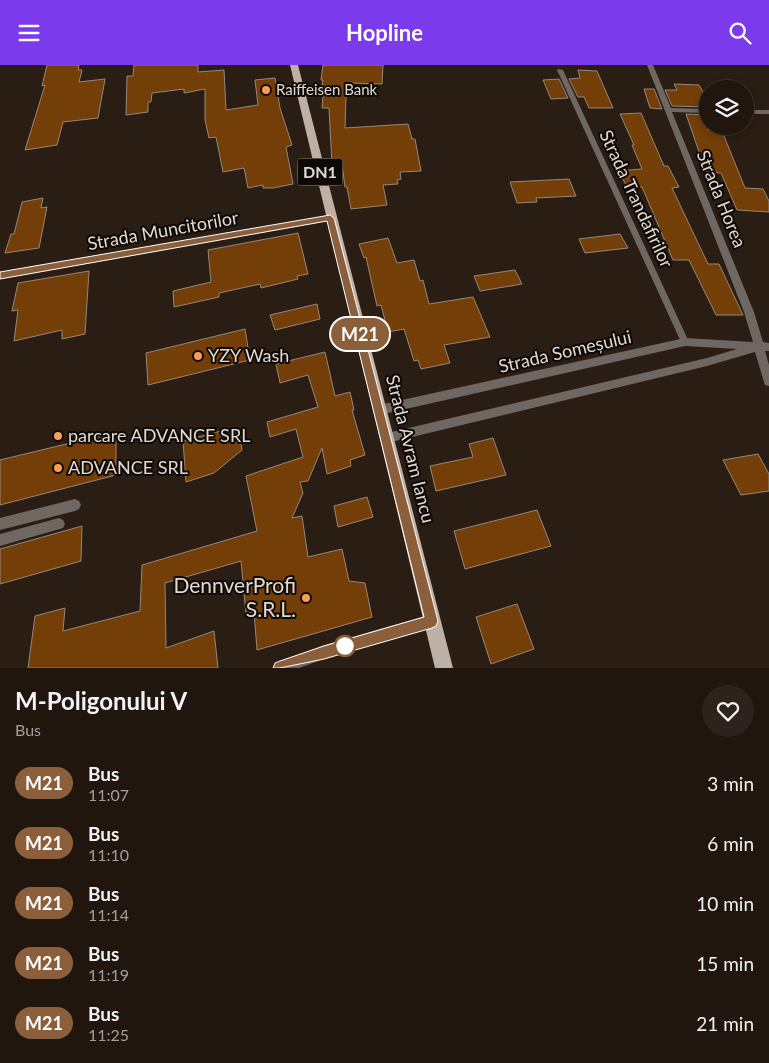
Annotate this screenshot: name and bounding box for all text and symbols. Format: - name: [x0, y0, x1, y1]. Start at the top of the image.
- icon: menu: [15, 19, 43, 47]
- text: Hopline: [346, 19, 423, 46]
- icon: search: [726, 19, 754, 47]
- place label: Raiffeisen Bank: [276, 80, 378, 98]
- map controls: [699, 80, 754, 135]
- button: layers: [699, 80, 754, 135]
- marker: Raiffeisen Bank: [260, 84, 272, 96]
- street label: Strada Trandafirilor: [595, 126, 679, 271]
- street label: Strada Horea: [692, 147, 751, 251]
- road number: DN1: [298, 159, 342, 185]
- street label: Strada Muncitorilor: [86, 206, 240, 254]
- line badge: M21: [331, 318, 389, 350]
- text: M21: [341, 323, 379, 345]
- street label: Strada Someșului: [496, 325, 633, 377]
- place label: YZY Wash: [208, 344, 289, 366]
- marker: YZY Wash: [192, 350, 204, 362]
- street label: Strada Avram Iancu: [382, 372, 440, 525]
- place label: parcare ADVANCE SRL: [68, 424, 250, 446]
- marker: parcare ADVANCE SRL: [52, 430, 64, 442]
- place label: ADVANCE SRL: [68, 456, 188, 478]
- marker: ADVANCE SRL: [52, 462, 64, 474]
- place label: DennverProfi S.R.L.: [173, 572, 296, 621]
- marker: DennverProfi S.R.L.: [300, 592, 312, 604]
- unlabelled marker: [334, 635, 356, 657]
- button: heart: [702, 685, 754, 737]
- text: M-Poligonului V: [15, 686, 187, 715]
- text: Bus: [15, 720, 41, 739]
- text: Bus: [88, 762, 119, 785]
- text: M21: [25, 772, 63, 794]
- text: 3 min: [707, 772, 754, 795]
- text: 11:07: [88, 785, 129, 804]
- text: Bus: [88, 822, 119, 845]
- text: M21: [25, 832, 63, 854]
- text: 6 min: [707, 832, 754, 855]
- text: 11:10: [88, 845, 129, 864]
- text: Bus: [88, 882, 119, 905]
- text: M21: [25, 892, 63, 914]
- text: 10 min: [696, 892, 754, 915]
- text: 11:14: [88, 905, 129, 924]
- text: Bus: [88, 942, 119, 965]
- text: M21: [25, 952, 63, 974]
- text: 15 min: [696, 952, 754, 975]
- text: 11:19: [88, 965, 129, 984]
- text: Bus: [88, 1002, 119, 1025]
- text: M21: [25, 1012, 63, 1034]
- text: 21 min: [696, 1012, 754, 1035]
- text: 11:25: [88, 1025, 129, 1044]

